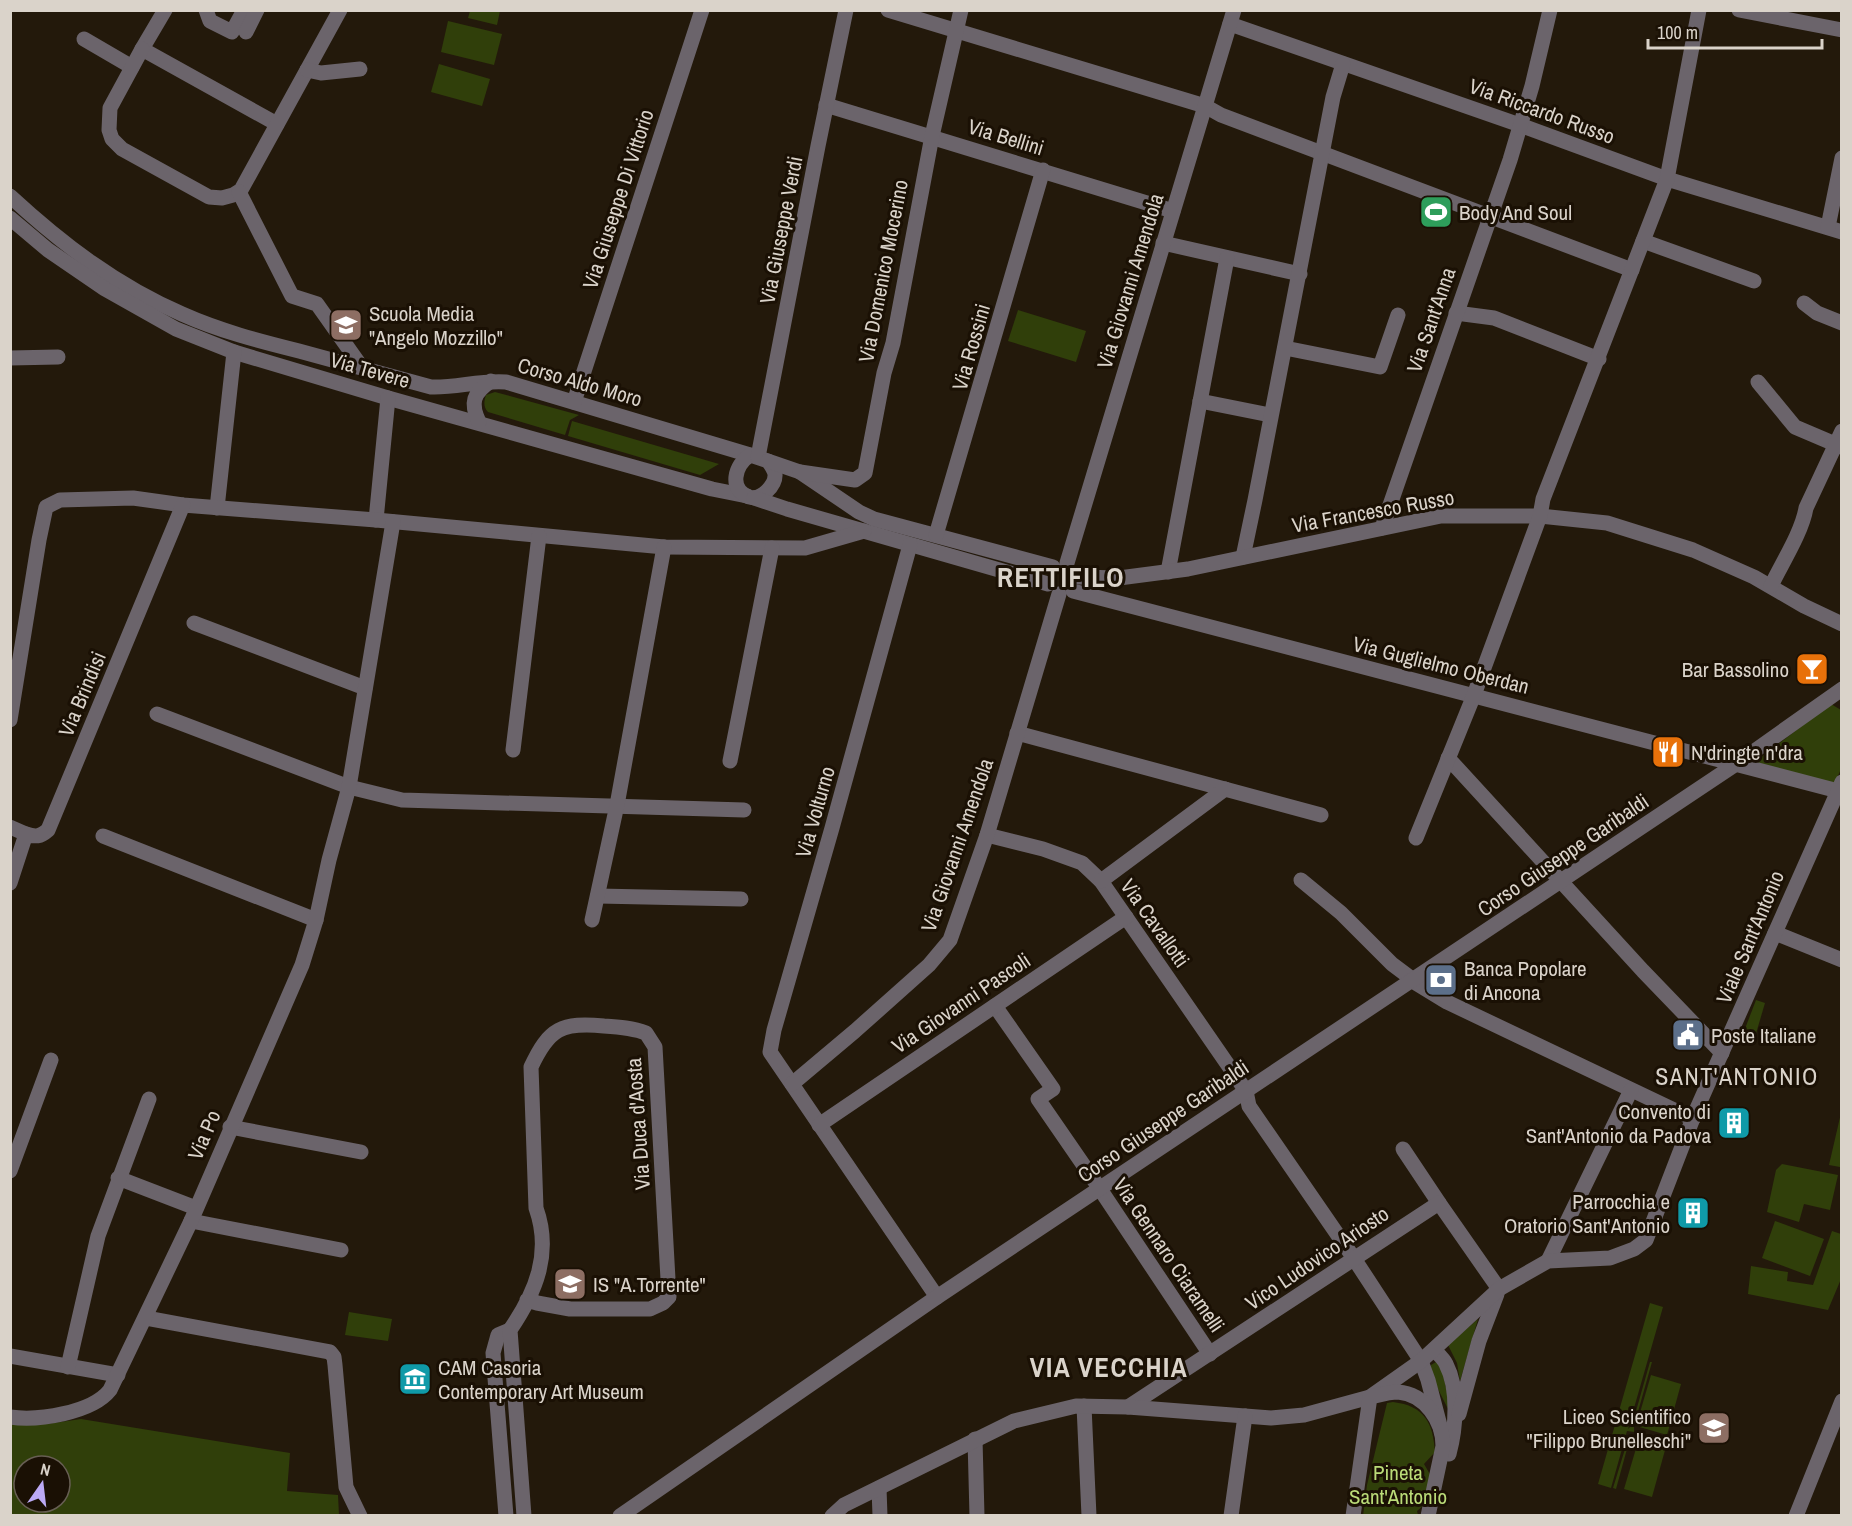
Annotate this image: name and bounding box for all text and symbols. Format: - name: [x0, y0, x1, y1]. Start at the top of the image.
- scale bar: [1648, 12, 1822, 50]
- text: 100 m: [1657, 20, 1698, 45]
- street label: Via Riccardo Russo: [1465, 71, 1619, 151]
- street label: Via Giuseppe Di Vittorio: [575, 106, 661, 292]
- street label: Via Bellini: [964, 112, 1048, 162]
- street label: Via Giuseppe Verdi: [752, 154, 810, 306]
- street label: Via Domenico Mocerino: [851, 177, 915, 365]
- street label: Via Giovanni Amendola: [1090, 190, 1171, 372]
- sports icon: Body And Soul: [1418, 194, 1454, 230]
- place label: Body And Soul: [1459, 198, 1572, 227]
- street label: Via Sant'Anna: [1399, 263, 1463, 376]
- place label: Scuola Media "Angelo Mozzillo": [369, 299, 503, 352]
- street label: Via Rossini: [945, 300, 997, 394]
- school or university icon: Scuola Media "Angelo Mozzillo": [328, 307, 364, 343]
- street label: Via Tevere: [327, 345, 413, 395]
- street label: Corso Aldo Moro: [514, 350, 646, 414]
- street label: Via Francesco Russo: [1290, 482, 1456, 540]
- district label: RETTIFILO: [997, 559, 1125, 595]
- street label: Via Guglielmo Oberdan: [1350, 629, 1532, 701]
- street label: Via Brindisi: [51, 647, 113, 741]
- bar icon: Bar Bassolino: [1794, 651, 1830, 687]
- place label: Bar Bassolino: [1682, 655, 1789, 684]
- restaurant icon: N'dringte n'dra: [1650, 734, 1686, 770]
- place label: N'dringte n'dra: [1691, 738, 1803, 767]
- street label: Via Giovanni Amendola: [914, 754, 1000, 936]
- street label: Via Volturno: [788, 763, 842, 861]
- street label: Corso Giuseppe Garibaldi: [1472, 787, 1654, 923]
- street label: Viale Sant'Antonio: [1709, 866, 1791, 1008]
- street label: Via Cavallotti: [1114, 873, 1196, 973]
- street label: Via Giovanni Pascoli: [886, 946, 1036, 1060]
- place label: Banca Popolare di Ancona: [1464, 954, 1587, 1007]
- bank icon: Banca Popolare di Ancona: [1423, 962, 1459, 998]
- public building icon: Poste Italiane: [1670, 1017, 1706, 1053]
- place label: Poste Italiane: [1711, 1021, 1816, 1050]
- street label: Corso Giuseppe Garibaldi: [1072, 1053, 1254, 1189]
- street label: Via Duca d'Aosta: [619, 1057, 657, 1191]
- district label: SANT'ANTONIO: [1655, 1060, 1819, 1092]
- place label: Convento di Sant'Antonio da Padova: [1526, 1097, 1711, 1150]
- building icon: Convento di Sant'Antonio da Padova: [1716, 1105, 1752, 1141]
- street label: Via Po: [181, 1106, 227, 1164]
- street label: Via Gennaro Ciaramelli: [1106, 1172, 1232, 1338]
- place label: Parrocchia e Oratorio Sant'Antonio: [1504, 1187, 1670, 1240]
- building icon: Parrocchia e Oratorio Sant'Antonio: [1675, 1195, 1711, 1231]
- street label: Vico Ludovico Ariosto: [1240, 1199, 1394, 1317]
- school or university icon: IS "A.Torrente": [552, 1266, 588, 1302]
- place label: IS "A.Torrente": [593, 1270, 706, 1299]
- district label: VIA VECCHIA: [1030, 1349, 1188, 1385]
- place label: CAM Casoria Contemporary Art Museum: [438, 1353, 644, 1406]
- museum icon: CAM Casoria Contemporary Art Museum: [397, 1361, 433, 1397]
- place label: Liceo Scientifico "Filippo Brunelleschi": [1527, 1402, 1691, 1455]
- school or university icon: Liceo Scientifico "Filippo Brunelleschi": [1696, 1410, 1732, 1446]
- north arrow: [12, 1454, 72, 1514]
- text: N: [38, 1458, 53, 1481]
- park label: Pineta Sant'Antonio: [1349, 1458, 1447, 1511]

